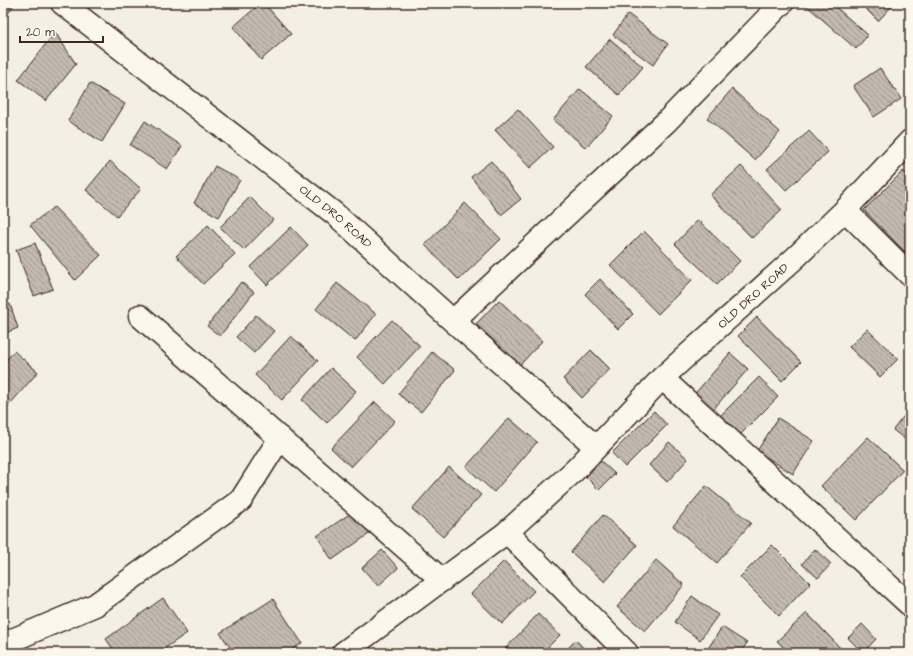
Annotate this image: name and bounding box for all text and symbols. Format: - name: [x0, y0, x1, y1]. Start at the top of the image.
- scale bar: [20, 18, 103, 44]
- text: 20 m: [26, 24, 55, 41]
- street label: OLD DRO ROAD: [296, 181, 376, 252]
- street label: OLD DRO ROAD: [714, 259, 792, 332]

